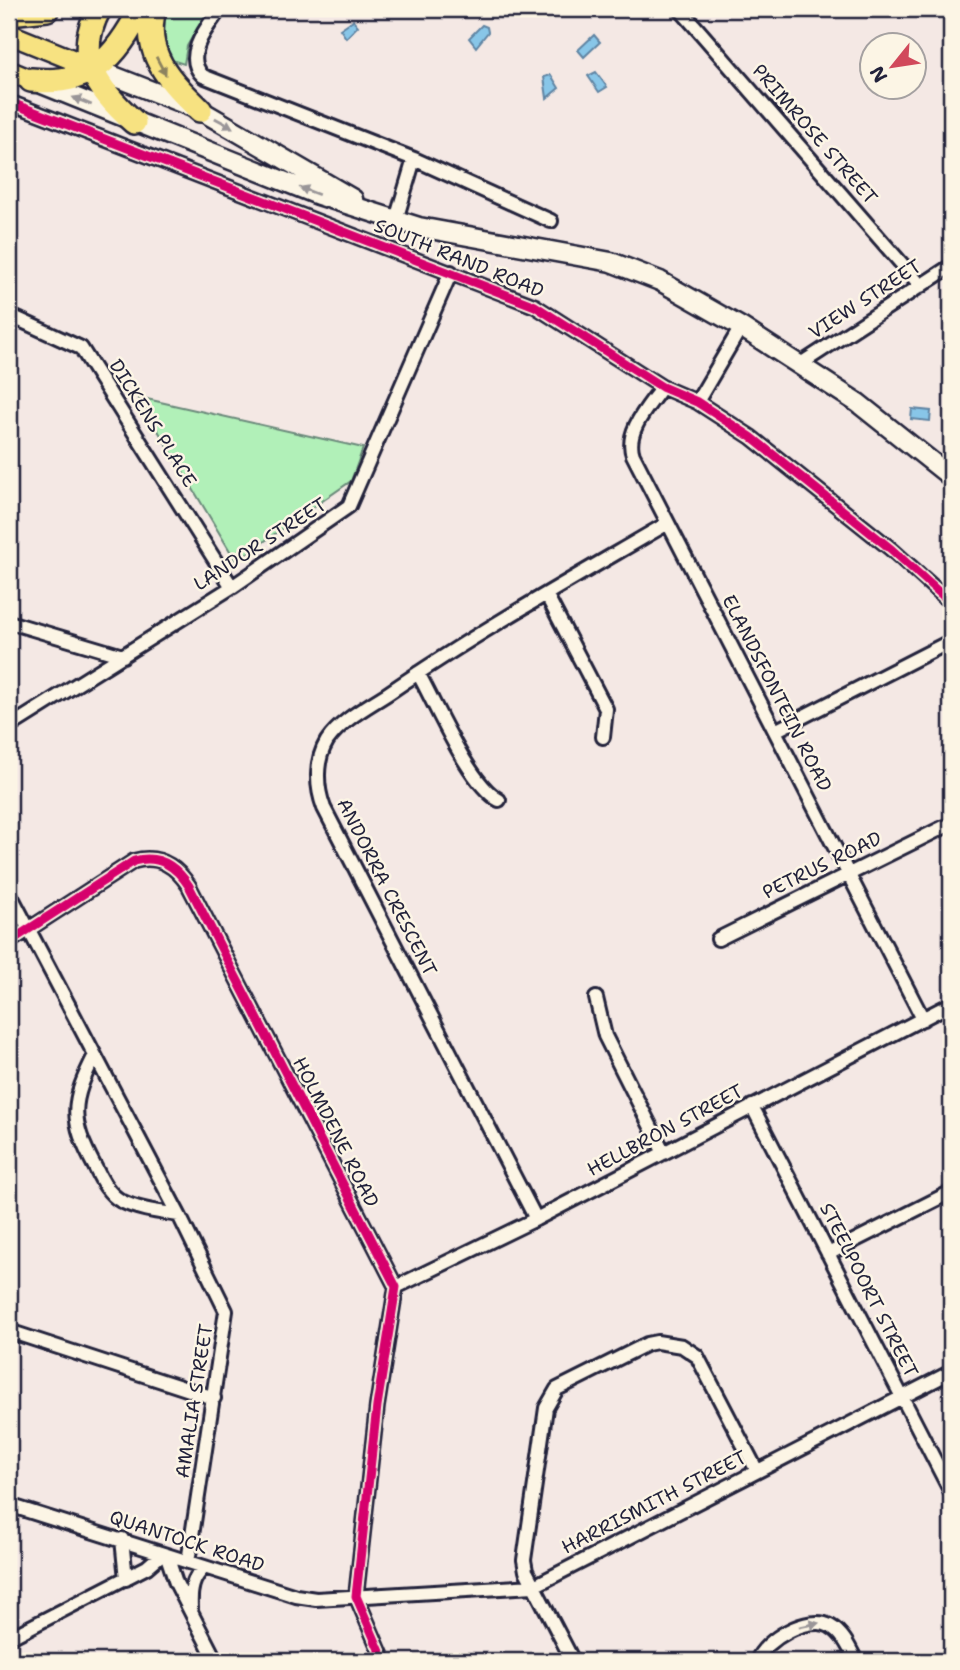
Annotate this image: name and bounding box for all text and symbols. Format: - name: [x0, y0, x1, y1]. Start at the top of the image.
- north arrow: [858, 32, 928, 102]
- one-way arrow: [155, 56, 167, 76]
- street label: PRIMROSE STREET: [747, 58, 883, 210]
- text: N: [864, 61, 893, 87]
- one-way arrow: [72, 95, 93, 106]
- one-way arrow: [214, 117, 233, 129]
- one-way arrow: [298, 186, 319, 197]
- street label: SOUTH RAND ROAD: [370, 213, 548, 303]
- street label: VIEW STREET: [804, 253, 926, 345]
- street label: DICKENS PLACE: [104, 354, 202, 492]
- street label: LANDOR STREET: [189, 492, 332, 596]
- street label: ELANDSFONTEIN ROAD: [716, 590, 838, 796]
- street label: ANDORRA CRESCENT: [331, 794, 443, 980]
- street label: PETRUS ROAD: [758, 825, 886, 905]
- street label: HOLMDENE ROAD: [287, 1053, 385, 1211]
- street label: HELLBRON STREET: [583, 1078, 748, 1182]
- street label: STEELPOORT STREET: [814, 1198, 924, 1382]
- street label: AMALIA STREET: [169, 1322, 219, 1480]
- street label: HARRISMITH STREET: [557, 1444, 751, 1560]
- street label: QUANTOCK ROAD: [106, 1504, 268, 1578]
- one-way arrow: [798, 1620, 820, 1631]

